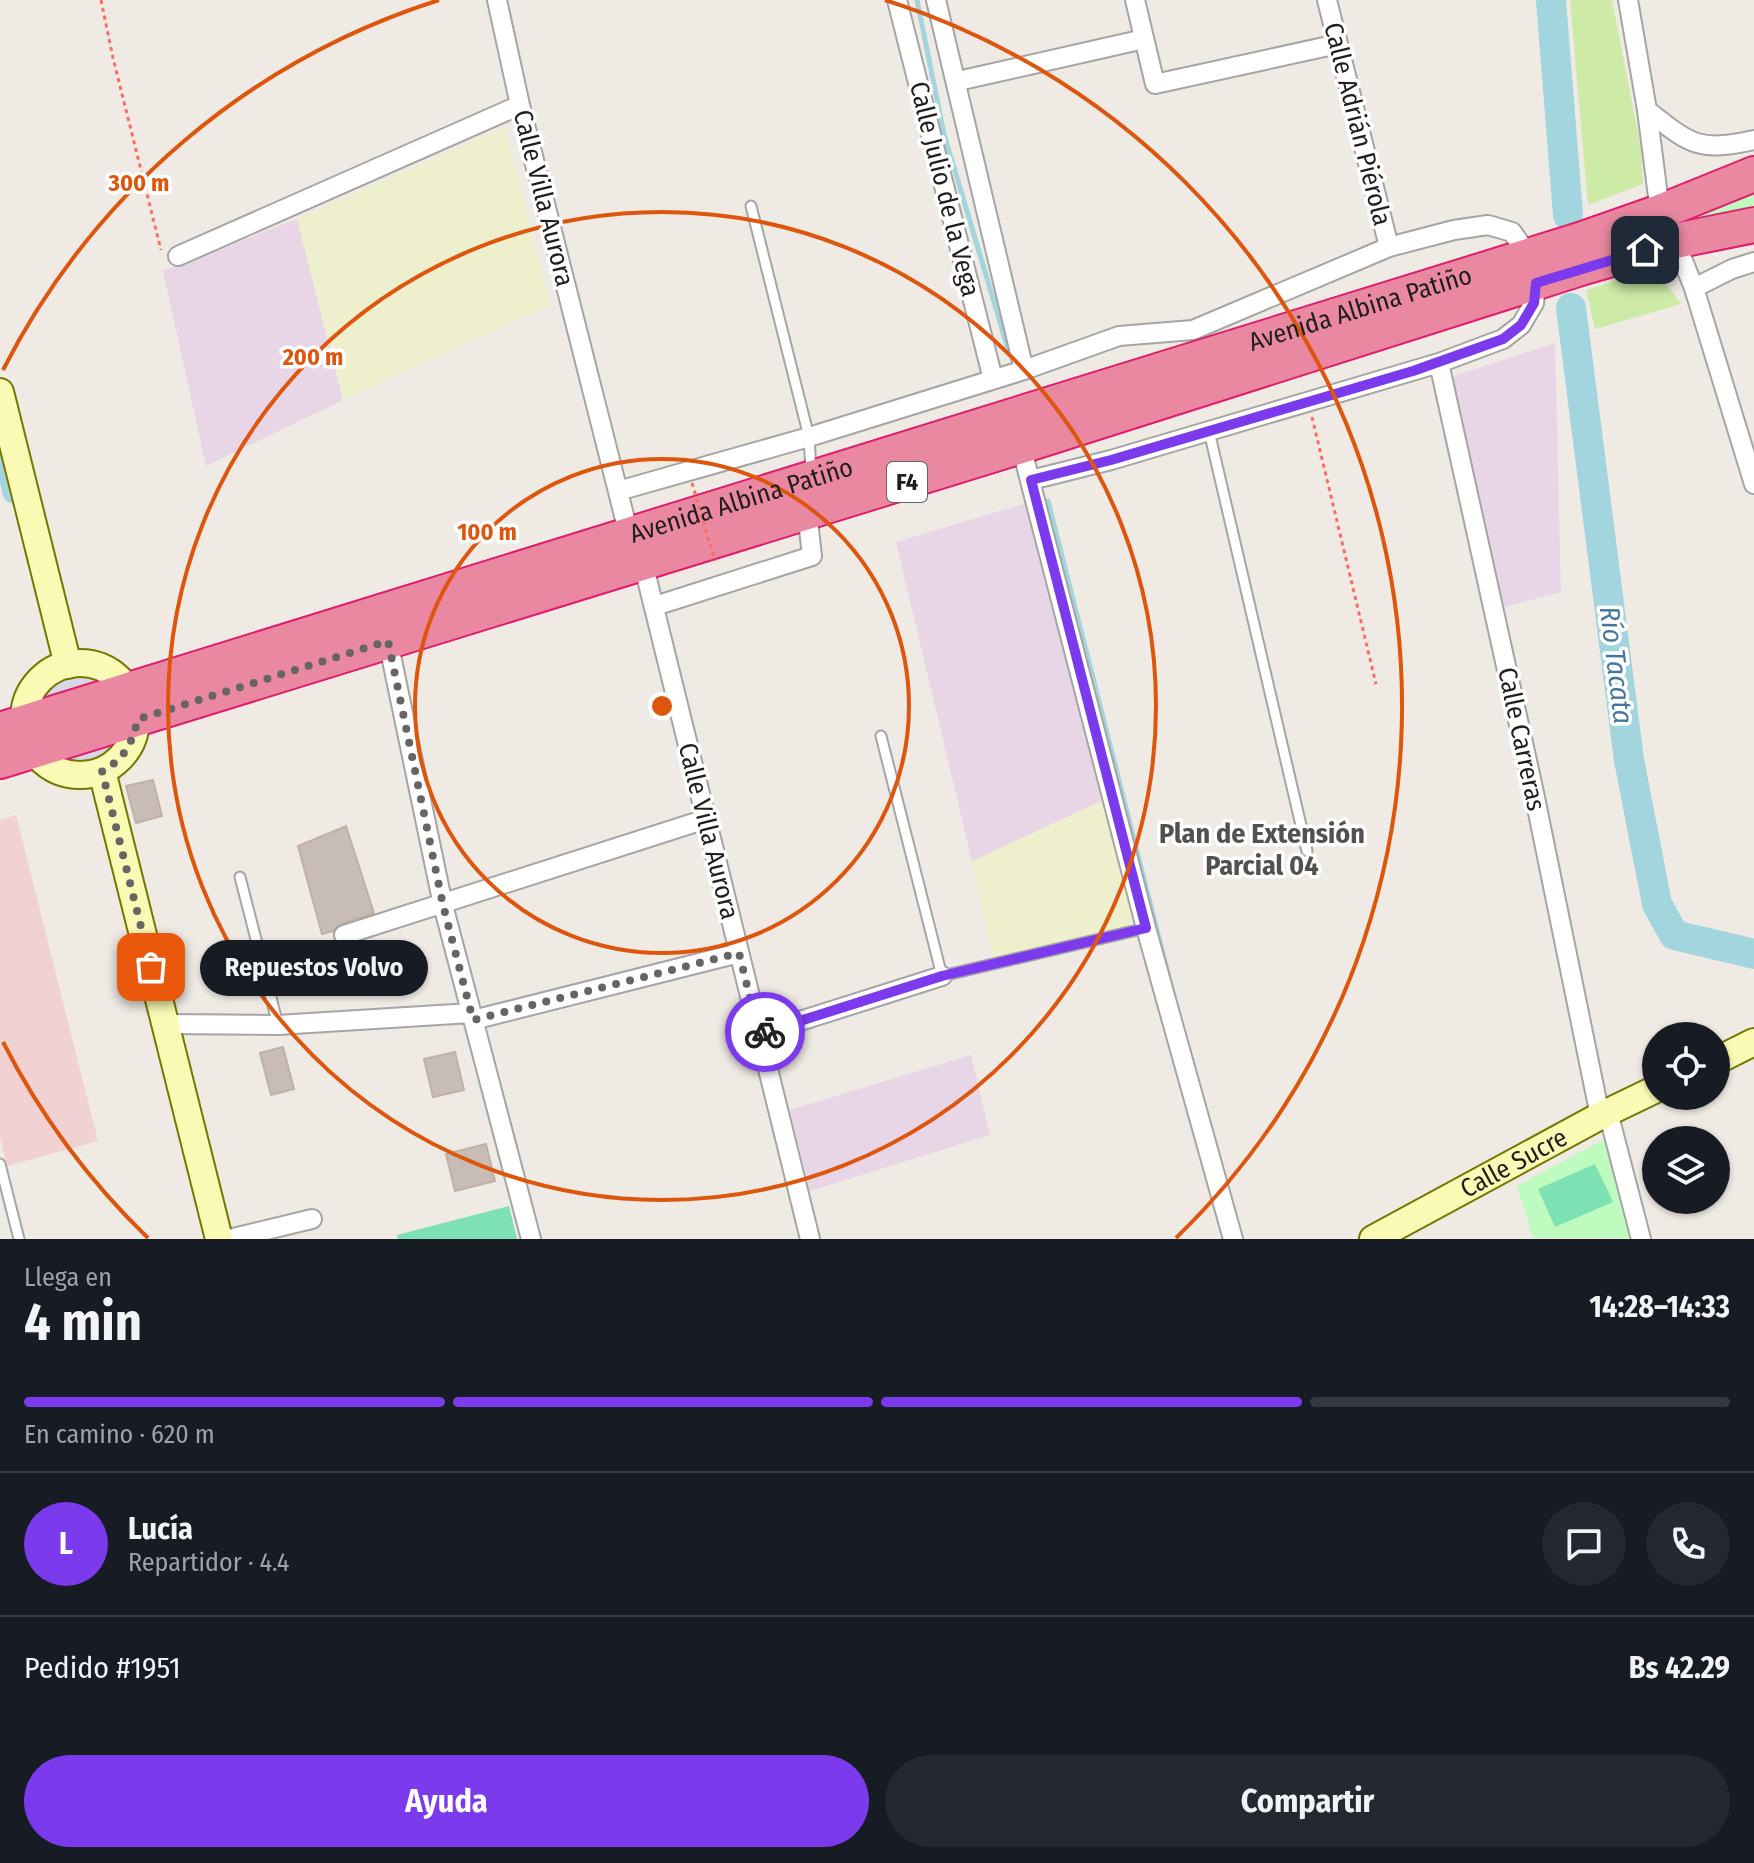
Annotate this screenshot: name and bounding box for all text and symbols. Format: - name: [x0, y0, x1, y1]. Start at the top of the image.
- street label: Calle Adrián Piérola: [1317, 19, 1398, 229]
- street label: Calle Julio de la Vega: [903, 79, 986, 300]
- street label: Calle Villa Aurora: [507, 107, 580, 289]
- text: 300 m: [108, 169, 169, 197]
- pin: [1611, 216, 1679, 284]
- icon: home: [1623, 228, 1667, 272]
- street label: Avenida Albina Patiño: [1245, 259, 1476, 358]
- text: 200 m: [282, 343, 343, 371]
- street label: Avenida Albina Patiño: [626, 451, 857, 550]
- road number: F4: [887, 462, 927, 502]
- text: 100 m: [457, 518, 517, 546]
- water label: Río Tacata: [1593, 604, 1640, 726]
- street label: Calle Carreras: [1491, 665, 1552, 814]
- centre of rings: [648, 692, 676, 720]
- street label: Calle Villa Aurora: [672, 740, 745, 922]
- district label: Plan de Extensión Parcial 04: [1159, 817, 1365, 882]
- pin: [117, 933, 185, 1001]
- callout: Repuestos Volvo: [199, 939, 427, 995]
- icon: bag: [129, 945, 173, 989]
- text: Repuestos Volvo: [225, 952, 403, 983]
- courier: [725, 992, 805, 1072]
- icon: bike: [743, 1010, 787, 1054]
- map controls: [1642, 1022, 1730, 1214]
- button: locate: [1642, 1022, 1730, 1110]
- street label: Calle Sucre: [1455, 1122, 1573, 1205]
- button: layers: [1642, 1126, 1730, 1214]
- text: Llega en: [24, 1262, 112, 1293]
- text: 14:28–14:33: [1589, 1289, 1730, 1325]
- text: 4 min: [24, 1291, 142, 1354]
- text: En camino · 620 m: [24, 1419, 215, 1450]
- button: chat: [1542, 1502, 1626, 1586]
- button: phone: [1646, 1502, 1730, 1586]
- text: Lucía: [128, 1511, 193, 1547]
- text: L: [59, 1526, 73, 1562]
- text: Repartidor · 4.4: [128, 1547, 289, 1578]
- text: Pedido #1951: [24, 1650, 181, 1686]
- text: Bs 42.29: [1629, 1650, 1730, 1686]
- button: Ayuda: [24, 1755, 869, 1847]
- button: Compartir: [885, 1755, 1730, 1847]

